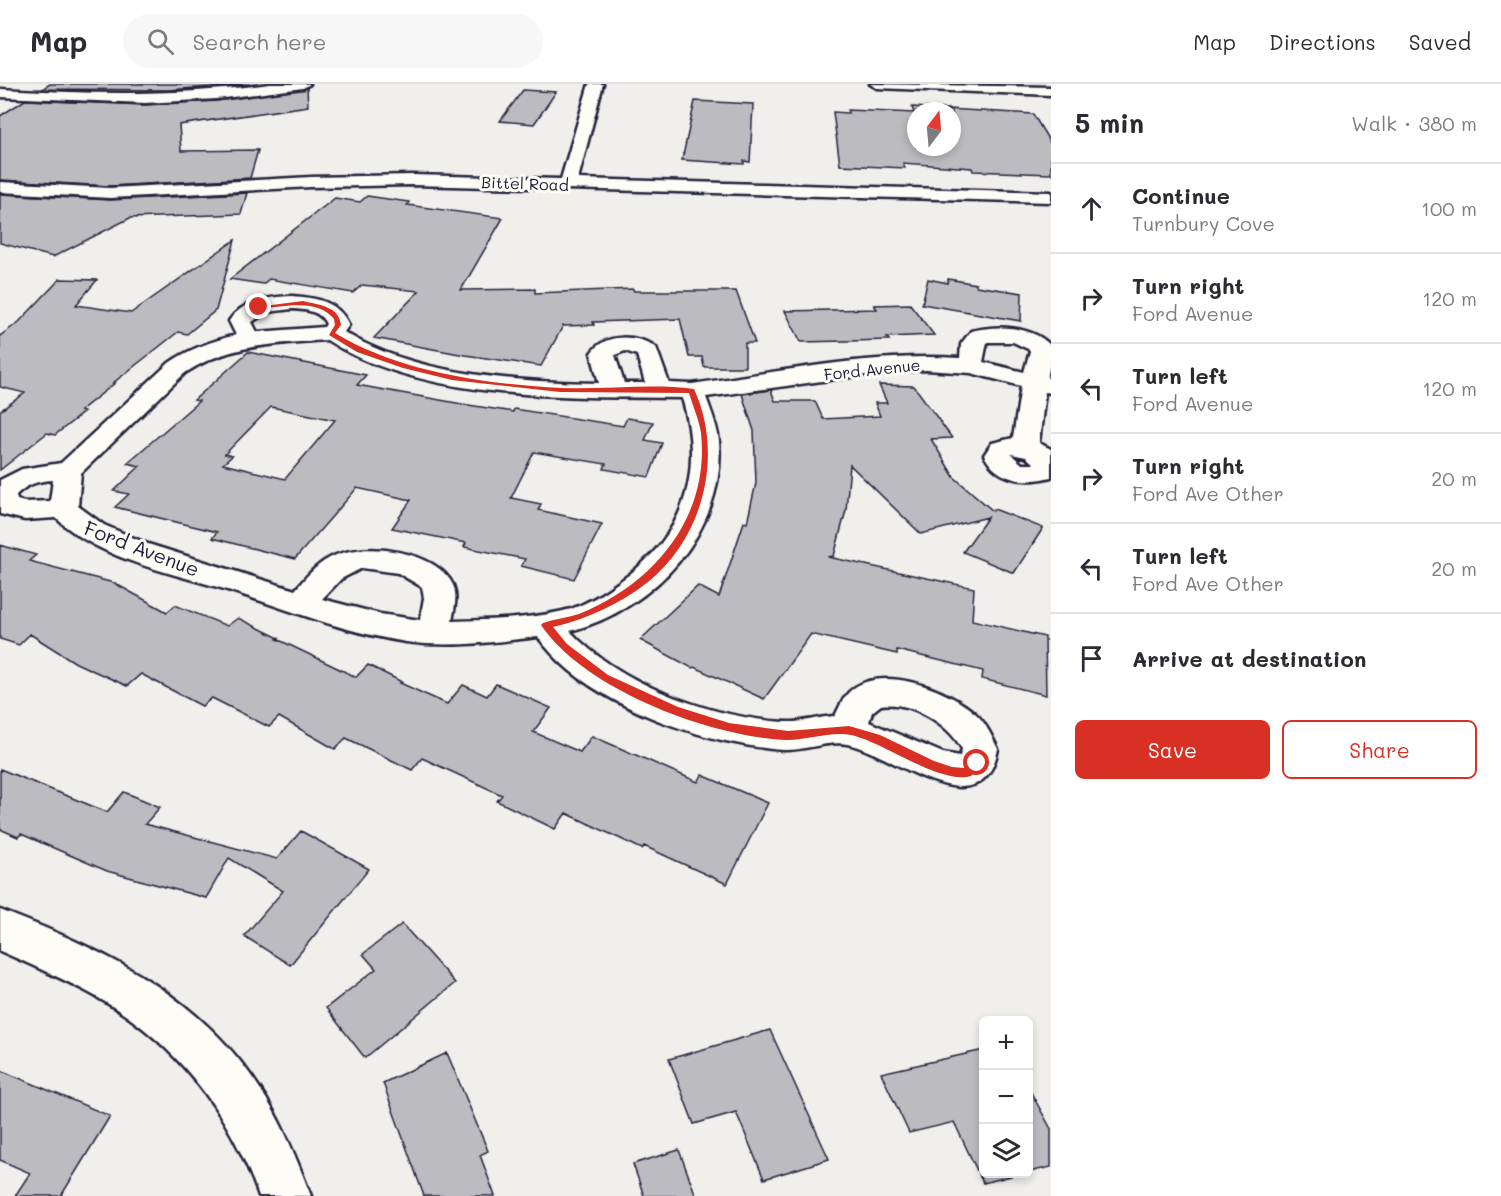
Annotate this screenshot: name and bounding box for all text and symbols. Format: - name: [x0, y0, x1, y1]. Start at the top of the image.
- search box: [123, 14, 543, 68]
- text: Map: [30, 23, 87, 59]
- icon: search: [144, 25, 177, 58]
- text: Search here: [192, 27, 326, 56]
- text: Map: [1193, 28, 1236, 55]
- text: Directions: [1269, 28, 1376, 55]
- text: Saved: [1409, 28, 1471, 55]
- north arrow: [907, 102, 961, 156]
- text: 5 min: [1075, 106, 1144, 140]
- text: Walk · 380 m: [1351, 110, 1477, 136]
- street label: Bittel Road: [481, 171, 569, 195]
- text: Continue: [1132, 181, 1230, 210]
- icon: ahead: [1075, 192, 1108, 225]
- text: 100 m: [1421, 195, 1477, 221]
- text: Turnbury Cove: [1132, 210, 1275, 236]
- text: Turn right: [1132, 271, 1244, 300]
- icon: right: [1075, 282, 1108, 315]
- text: 120 m: [1422, 285, 1477, 311]
- route end: [245, 293, 271, 319]
- text: Ford Avenue: [1132, 300, 1253, 326]
- street label: Ford Avenue: [823, 353, 921, 385]
- text: Turn left: [1132, 361, 1228, 390]
- icon: left: [1075, 372, 1108, 405]
- text: 120 m: [1422, 375, 1477, 401]
- text: Ford Avenue: [1132, 390, 1253, 416]
- text: Turn right: [1132, 451, 1244, 480]
- icon: right: [1075, 462, 1108, 495]
- text: 20 m: [1431, 465, 1477, 491]
- text: Ford Ave Other: [1132, 480, 1284, 506]
- street label: Ford Avenue: [81, 514, 203, 582]
- text: Turn left: [1132, 541, 1228, 570]
- icon: left: [1075, 552, 1108, 585]
- text: 20 m: [1431, 555, 1477, 581]
- text: Ford Ave Other: [1132, 570, 1284, 596]
- icon: arrive: [1075, 642, 1108, 675]
- text: Arrive at destination: [1132, 644, 1367, 673]
- button: Save: [1075, 720, 1270, 779]
- button: Share: [1282, 720, 1477, 779]
- route start: [963, 749, 989, 775]
- map controls: [979, 1016, 1033, 1178]
- button: +: [979, 1016, 1033, 1070]
- button: −: [979, 1070, 1033, 1124]
- button: layers: [979, 1124, 1033, 1178]

